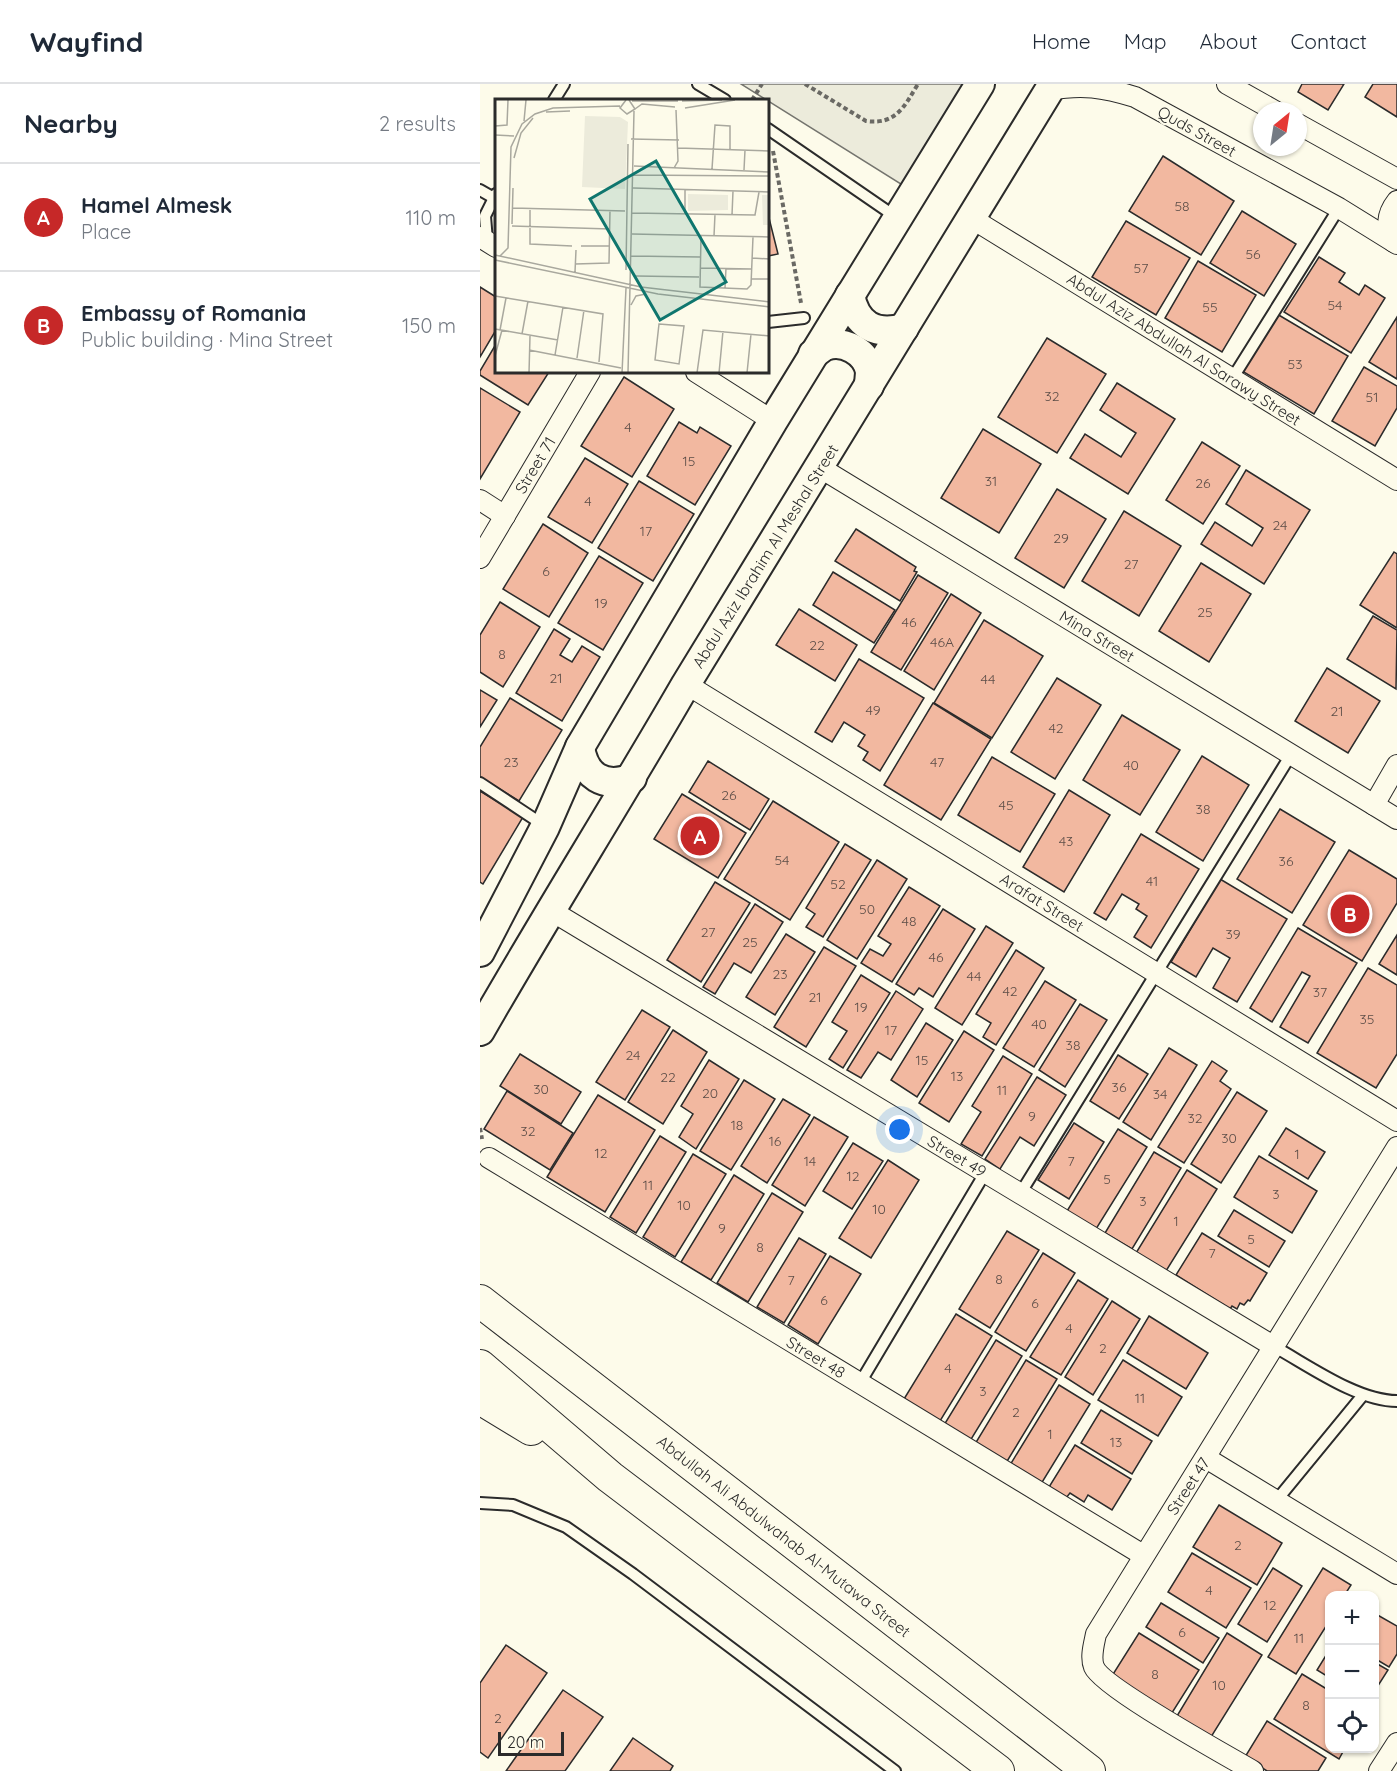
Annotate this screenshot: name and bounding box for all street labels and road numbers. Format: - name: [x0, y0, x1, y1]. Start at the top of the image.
- street label: Quds Street: [1154, 101, 1240, 161]
- street label: Abdul Aziz Abdullah Al Sarawy Street: [1063, 268, 1305, 430]
- street label: Street 71: [510, 433, 560, 497]
- street label: Abdul Aziz Ibrahim Al Meshal Street: [688, 440, 842, 672]
- street label: Mina Street: [1056, 606, 1138, 666]
- street label: Arafat Street: [996, 868, 1088, 936]
- street label: Street 49: [924, 1131, 990, 1181]
- street label: Street 48: [783, 1332, 849, 1382]
- street label: Abdullah Ali Abdulwahab Al-Mutawa Street: [653, 1431, 915, 1641]
- street label: Street 47: [1162, 1454, 1214, 1518]

